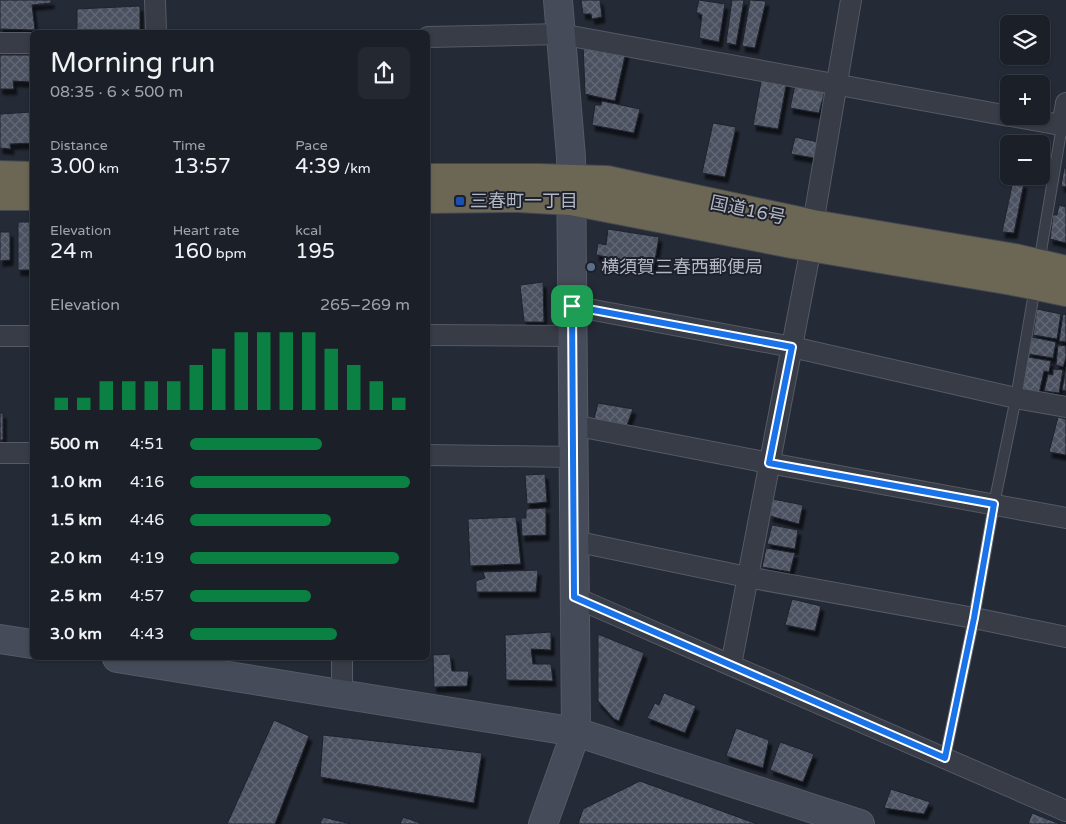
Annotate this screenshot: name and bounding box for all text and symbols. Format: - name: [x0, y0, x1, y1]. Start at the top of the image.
- map controls: [1000, 15, 1050, 185]
- button: layers: [1000, 15, 1050, 65]
- text: Morning run: [50, 46, 215, 80]
- button: share: [358, 47, 410, 99]
- button: +: [1000, 75, 1050, 125]
- text: 08:35 · 6 × 500 m: [50, 82, 183, 102]
- button: −: [1000, 135, 1050, 185]
- text: Distance: [50, 137, 108, 154]
- text: Time: [173, 137, 205, 154]
- text: Pace: [295, 137, 328, 154]
- text: 3.00: [50, 154, 95, 179]
- text: 13:57: [173, 154, 231, 179]
- text: 4:39: [295, 154, 340, 179]
- text: km: [95, 160, 119, 177]
- text: /km: [340, 160, 371, 177]
- place label: 三春町一丁目: [470, 190, 578, 212]
- street label: 国道16号: [708, 191, 788, 229]
- marker: 三春町一丁目: [454, 195, 466, 207]
- text: Elevation: [50, 222, 111, 239]
- text: Heart rate: [173, 222, 239, 239]
- text: kcal: [295, 222, 322, 239]
- text: 24: [50, 239, 76, 264]
- text: 160: [173, 239, 212, 264]
- text: 195: [295, 239, 335, 264]
- text: m: [76, 245, 93, 262]
- text: bpm: [212, 245, 246, 262]
- place label: 横須賀三春西郵便局: [601, 256, 763, 278]
- marker: 横須賀三春西郵便局: [585, 261, 597, 273]
- pin: [551, 285, 593, 327]
- icon: arrive: [558, 292, 586, 320]
- text: Elevation: [50, 295, 120, 315]
- text: 265–269 m: [320, 295, 410, 315]
- text: 500 m: [50, 434, 99, 454]
- text: 4:51: [130, 434, 164, 454]
- text: 1.0 km: [50, 472, 102, 492]
- text: 4:16: [130, 472, 164, 492]
- text: 1.5 km: [50, 510, 102, 530]
- text: 4:46: [130, 510, 164, 530]
- text: 2.0 km: [50, 548, 102, 568]
- text: 4:19: [130, 548, 164, 568]
- text: 2.5 km: [50, 586, 102, 606]
- text: 4:57: [130, 586, 164, 606]
- text: 3.0 km: [50, 624, 102, 644]
- text: 4:43: [130, 624, 164, 644]

